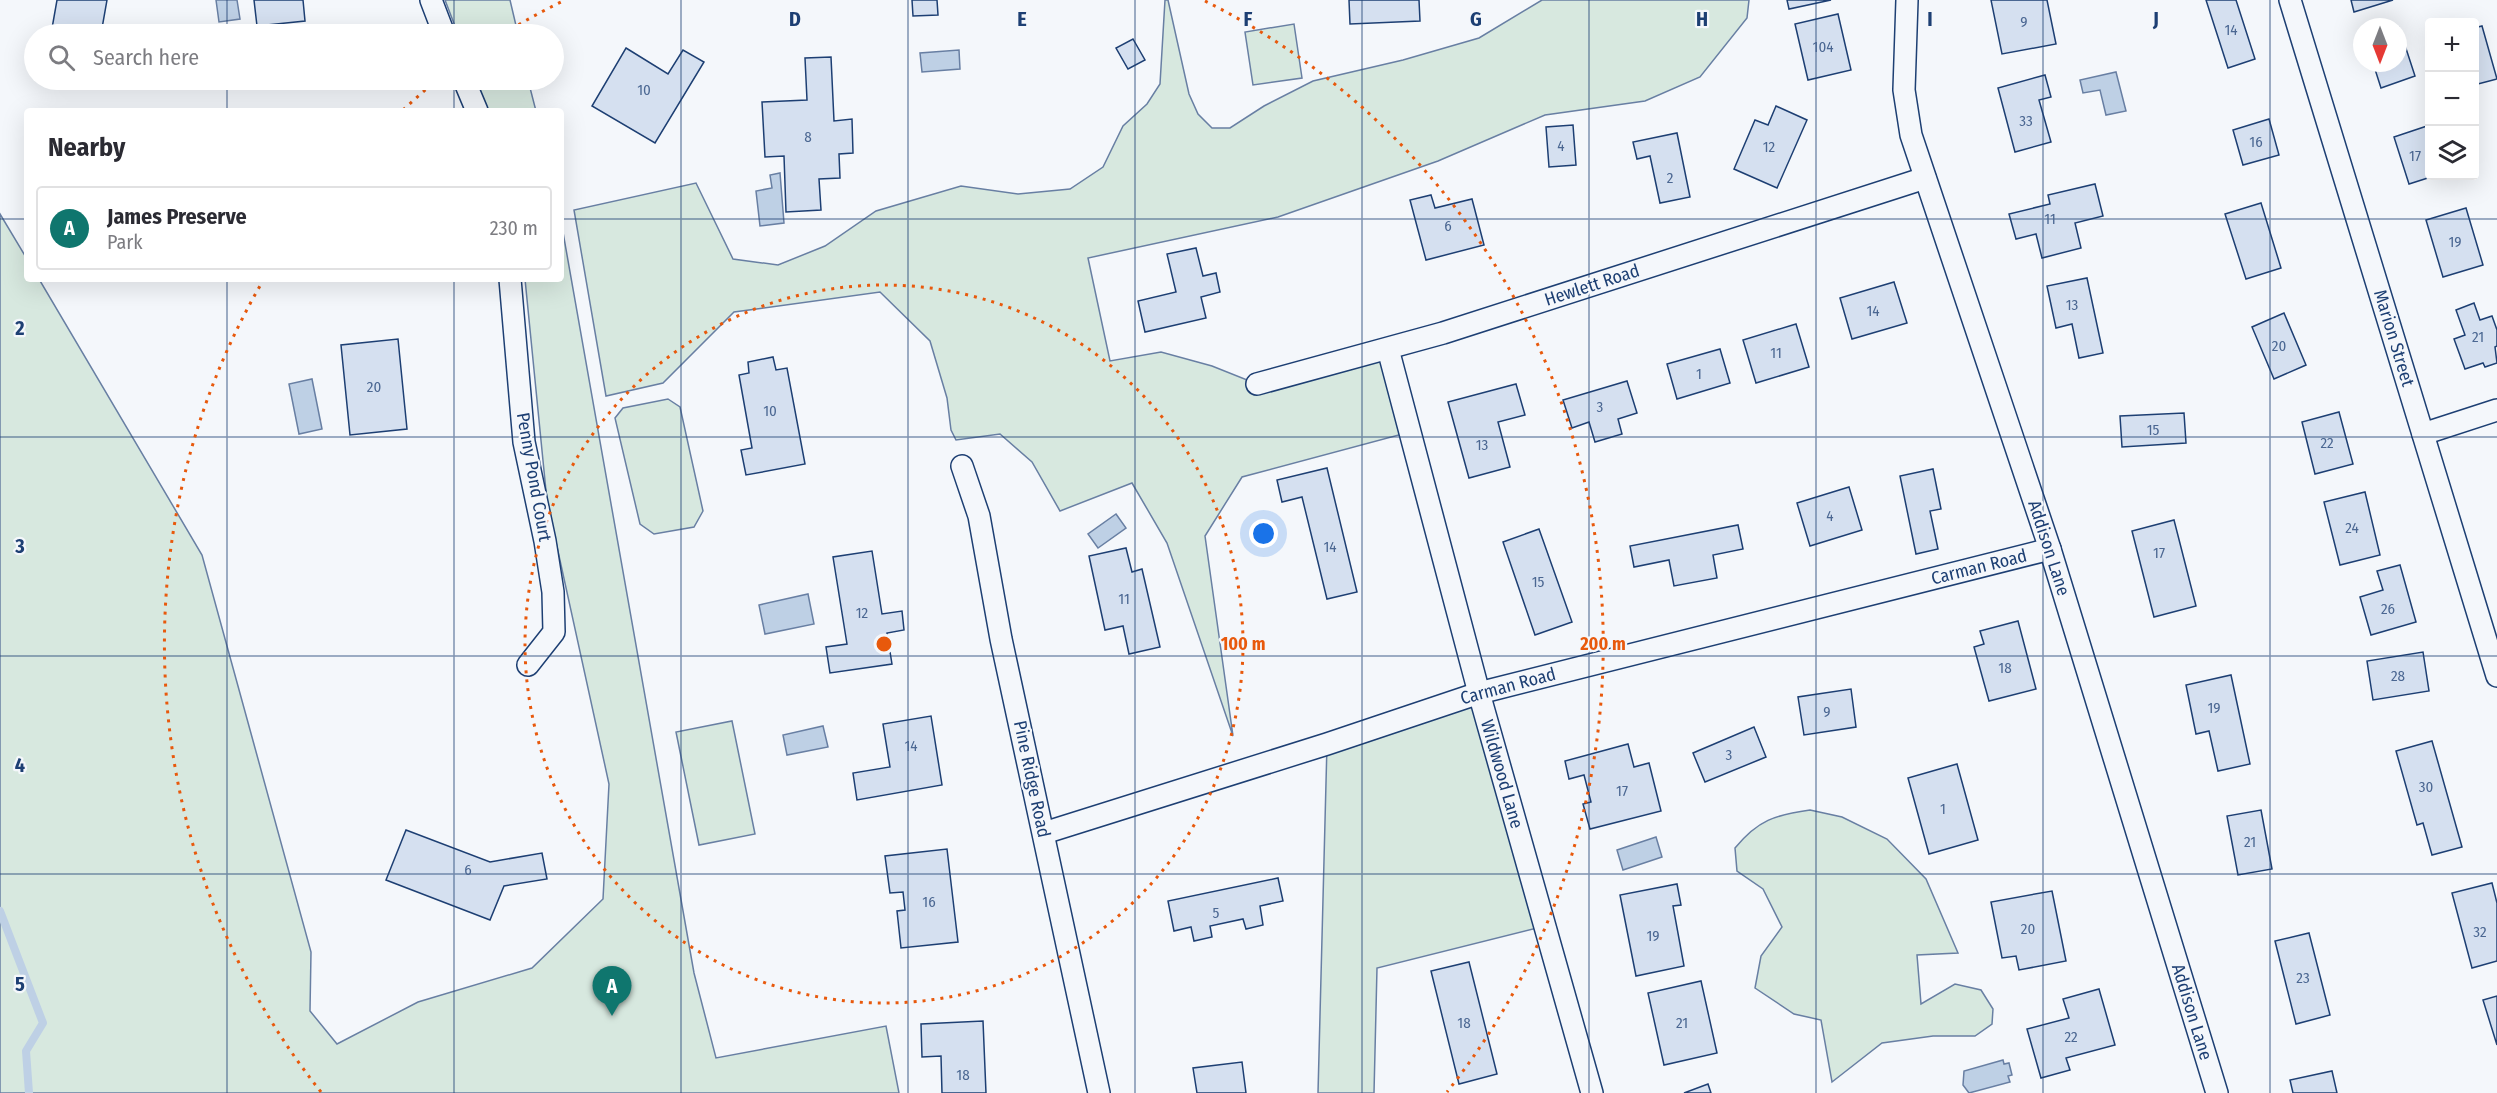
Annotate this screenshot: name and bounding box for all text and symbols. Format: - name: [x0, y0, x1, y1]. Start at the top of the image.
- text: D: [789, 7, 801, 31]
- text: E: [1017, 7, 1027, 31]
- text: F: [1244, 7, 1253, 31]
- text: G: [1470, 7, 1482, 31]
- text: H: [1696, 7, 1708, 31]
- text: I: [1927, 7, 1933, 31]
- text: J: [2152, 7, 2159, 31]
- house number: 9: [2020, 13, 2028, 31]
- north arrow: [2353, 18, 2407, 72]
- map controls: [2425, 18, 2479, 180]
- button: +: [2425, 18, 2479, 72]
- house number: 14: [2224, 21, 2238, 39]
- search box: [24, 24, 564, 90]
- house number: 104: [1813, 38, 1833, 56]
- icon: search: [45, 41, 78, 74]
- text: Search here: [93, 44, 199, 71]
- button: −: [2425, 72, 2479, 126]
- house number: 10: [637, 81, 651, 99]
- house number: 33: [2019, 112, 2033, 130]
- button: layers: [2425, 126, 2479, 180]
- house number: 8: [804, 128, 812, 146]
- text: Nearby: [48, 132, 125, 163]
- house number: 16: [2249, 133, 2263, 151]
- house number: 4: [1557, 137, 1565, 155]
- house number: 12: [1763, 138, 1776, 156]
- house number: 17: [2409, 147, 2421, 165]
- house number: 2: [1667, 169, 1674, 187]
- text: James Preserve: [107, 203, 247, 230]
- house number: 11: [2044, 210, 2056, 228]
- text: A: [64, 216, 75, 240]
- text: 230 m: [490, 216, 538, 240]
- house number: 6: [1444, 217, 1452, 235]
- text: Park: [107, 230, 143, 254]
- house number: 19: [2448, 233, 2462, 251]
- street label: Hewlett Road: [1542, 259, 1642, 311]
- street label: Marion Street: [2369, 287, 2419, 389]
- house number: 13: [2066, 296, 2079, 314]
- house number: 14: [1866, 302, 1880, 320]
- text: 2: [14, 316, 25, 340]
- house number: 21: [2472, 328, 2484, 346]
- house number: 20: [2272, 337, 2286, 355]
- house number: 11: [1770, 344, 1782, 362]
- house number: 1: [1696, 365, 1702, 383]
- house number: 20: [367, 378, 381, 396]
- house number: 3: [1597, 398, 1604, 416]
- house number: 10: [763, 402, 777, 420]
- street label: Penny Pond Court: [512, 411, 556, 543]
- house number: 15: [2147, 421, 2159, 439]
- house number: 22: [2320, 434, 2334, 452]
- house number: 13: [1476, 436, 1489, 454]
- street label: Addison Lane: [2023, 497, 2075, 599]
- house number: 4: [1826, 507, 1834, 525]
- your location: [1249, 519, 1278, 548]
- house number: 24: [2345, 519, 2359, 537]
- text: 3: [14, 534, 25, 558]
- house number: 14: [1323, 538, 1337, 556]
- house number: 17: [2153, 544, 2165, 562]
- street label: Carman Road: [1929, 545, 2029, 589]
- house number: 15: [1532, 573, 1544, 591]
- house number: 11: [1118, 590, 1130, 608]
- house number: 26: [2381, 600, 2395, 618]
- house number: 12: [856, 604, 869, 622]
- text: 100 m: [1221, 633, 1265, 655]
- text: 200 m: [1579, 633, 1626, 655]
- centre of rings: [874, 634, 894, 654]
- house number: 18: [1998, 659, 2012, 677]
- street label: Carman Road: [1458, 663, 1558, 709]
- house number: 28: [2391, 667, 2405, 685]
- house number: 19: [2207, 699, 2221, 717]
- house number: 9: [1823, 703, 1831, 721]
- street label: Wildwood Lane: [1476, 717, 1528, 831]
- street label: Pine Ridge Road: [1009, 718, 1055, 840]
- house number: 14: [904, 737, 918, 755]
- house number: 3: [1726, 746, 1733, 764]
- text: 4: [15, 753, 25, 777]
- house number: 30: [2419, 778, 2433, 796]
- house number: 17: [1616, 782, 1628, 800]
- house number: 1: [1940, 800, 1946, 818]
- house number: 21: [2244, 833, 2256, 851]
- house number: 6: [464, 861, 472, 879]
- house number: 16: [922, 893, 936, 911]
- house number: 5: [1213, 904, 1220, 922]
- house number: 20: [2021, 920, 2035, 938]
- house number: 32: [2473, 923, 2487, 941]
- house number: 19: [1646, 927, 1660, 945]
- street label: Addison Lane: [2167, 961, 2217, 1063]
- pin: A: [592, 966, 632, 1016]
- house number: 23: [2296, 969, 2310, 987]
- text: 5: [15, 972, 25, 996]
- house number: 18: [1457, 1014, 1471, 1032]
- house number: 21: [1676, 1014, 1688, 1032]
- house number: 22: [2064, 1028, 2078, 1046]
- house number: 18: [956, 1066, 970, 1084]

